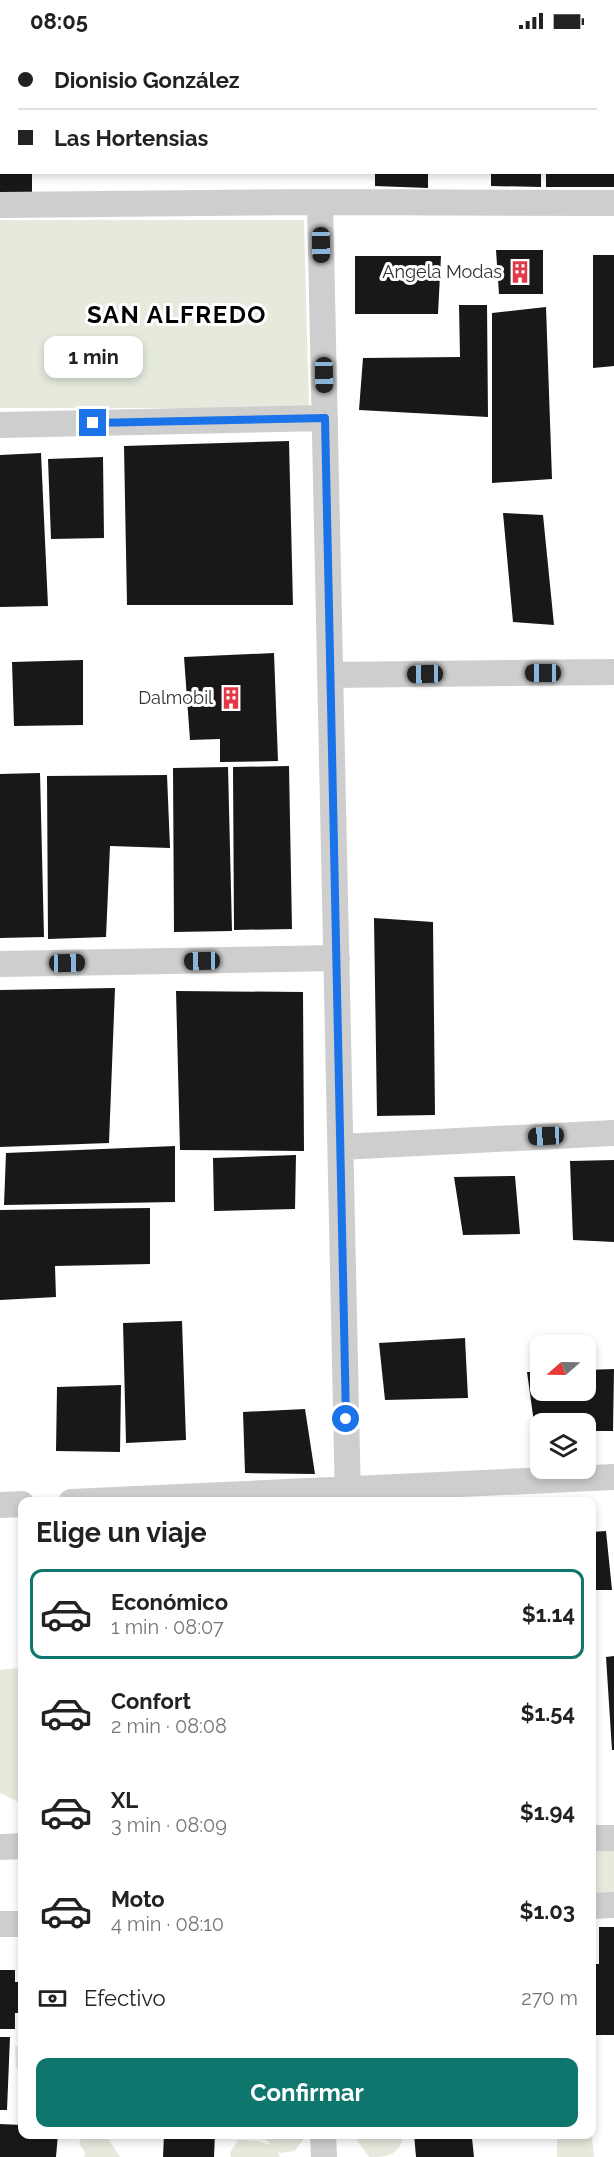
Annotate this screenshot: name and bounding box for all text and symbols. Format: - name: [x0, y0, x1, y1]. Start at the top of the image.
- text: 08:05: [30, 8, 88, 34]
- text: Dionisio González: [54, 67, 240, 93]
- text: Las Hortensias: [54, 125, 208, 151]
- car: [312, 227, 330, 263]
- building icon: Angela Modas: [507, 259, 533, 285]
- place label: Angela Modas: [382, 261, 502, 282]
- district label: SAN ALFREDO: [87, 300, 267, 329]
- callout: 1 min: [44, 336, 142, 378]
- text: 1 min: [68, 345, 119, 369]
- car: [315, 357, 333, 393]
- route end: [79, 409, 106, 436]
- car: [525, 664, 561, 682]
- car: [407, 665, 443, 683]
- building icon: Dalmobil: [218, 685, 244, 711]
- place label: Dalmobil: [138, 687, 213, 708]
- car: [184, 952, 220, 970]
- car: [49, 954, 85, 972]
- car: [528, 1126, 564, 1146]
- north arrow: [530, 1335, 596, 1401]
- map controls: [530, 1335, 596, 1479]
- route start: [332, 1405, 359, 1432]
- button: layers: [530, 1413, 596, 1479]
- text: Elige un viaje: [36, 1517, 207, 1548]
- icon: car: [39, 1587, 93, 1641]
- text: Económico: [111, 1589, 228, 1615]
- text: $1.14: [522, 1601, 575, 1627]
- text: 1 min · 08:07: [111, 1615, 224, 1639]
- icon: car: [39, 1686, 93, 1740]
- text: Confort: [111, 1688, 191, 1714]
- text: $1.54: [520, 1700, 575, 1726]
- text: 2 min · 08:08: [111, 1714, 227, 1738]
- icon: car: [39, 1785, 93, 1839]
- text: XL: [111, 1787, 138, 1813]
- text: $1.94: [520, 1799, 575, 1825]
- text: 3 min · 08:09: [111, 1813, 227, 1837]
- icon: car: [39, 1884, 93, 1938]
- text: Moto: [111, 1886, 165, 1912]
- text: $1.03: [519, 1898, 575, 1924]
- text: 4 min · 08:10: [111, 1912, 224, 1936]
- icon: cash: [36, 1982, 69, 2015]
- text: Efectivo: [84, 1985, 166, 2011]
- text: 270 m: [521, 1986, 578, 2010]
- button: Confirmar: [36, 2058, 578, 2127]

